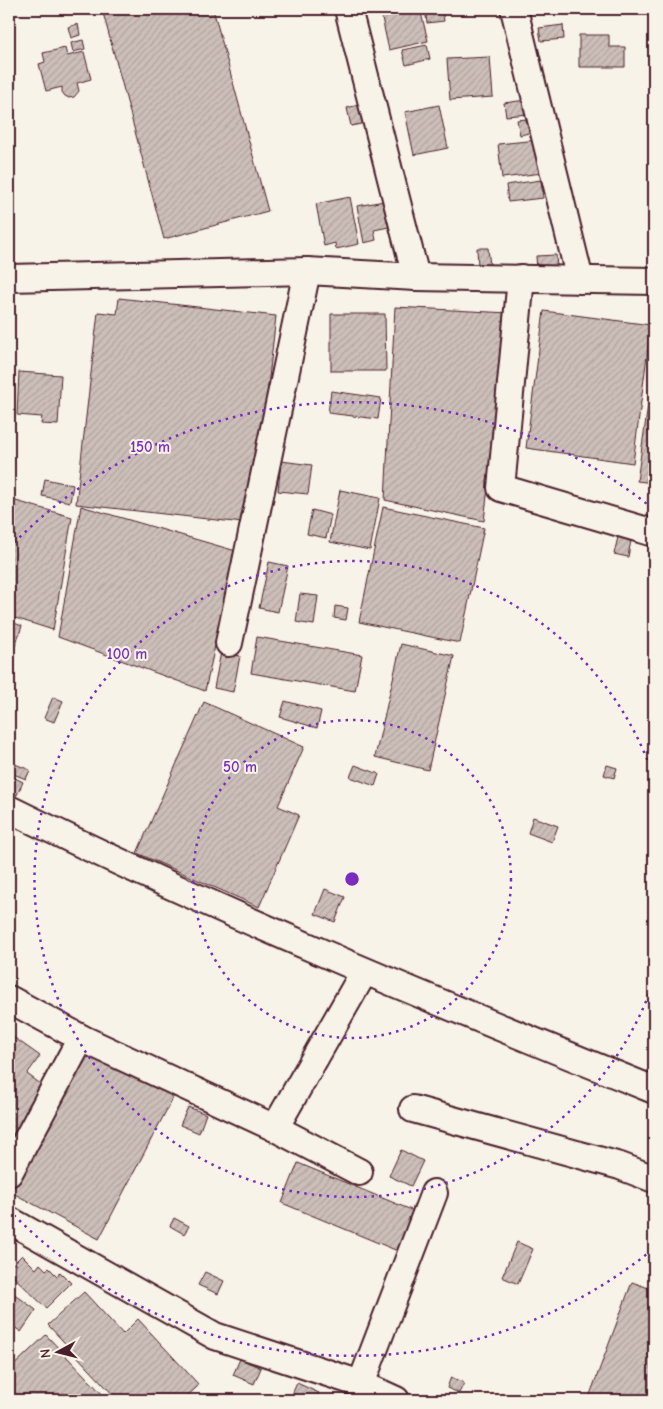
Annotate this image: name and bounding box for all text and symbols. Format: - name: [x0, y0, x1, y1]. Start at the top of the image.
- text: 150 m: [130, 438, 170, 456]
- text: 100 m: [107, 645, 147, 663]
- text: 50 m: [223, 758, 257, 776]
- centre of rings: [343, 870, 361, 888]
- north arrow: [32, 1326, 82, 1376]
- text: N: [37, 1348, 55, 1359]

